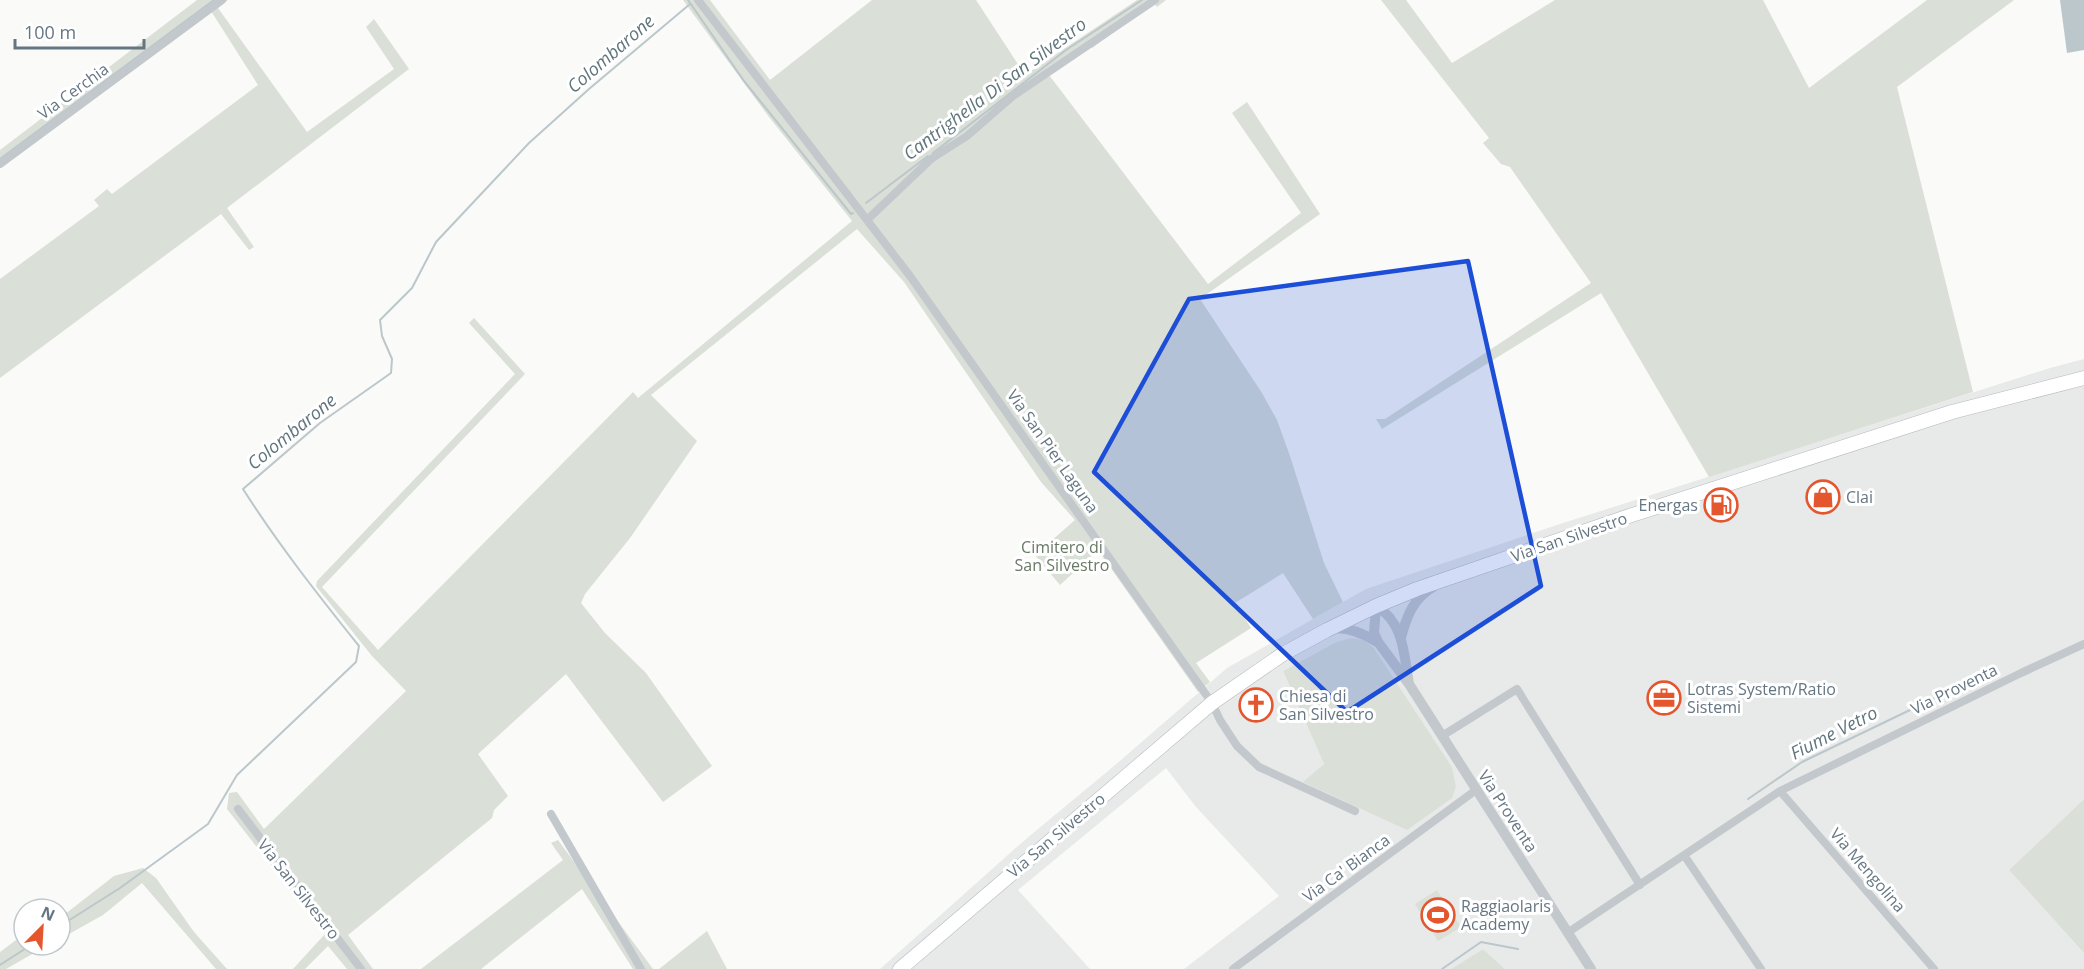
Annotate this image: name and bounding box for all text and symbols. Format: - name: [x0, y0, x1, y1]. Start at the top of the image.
- water label: Colombarone: [562, 9, 659, 98]
- water label: Cantrighella Di San Silvestro: [898, 11, 1091, 165]
- scale bar: [15, 12, 144, 50]
- text: 100 m: [24, 20, 76, 44]
- street label: Via Cerchia: [33, 58, 113, 124]
- street label: Via San Pier Laguna: [1002, 385, 1104, 517]
- water label: Colombarone: [242, 388, 341, 475]
- shop icon: Clai: [1805, 479, 1841, 515]
- place label: Clai: [1846, 486, 1873, 508]
- fuel station icon: Energas: [1703, 487, 1739, 523]
- place label: Energas: [1639, 494, 1698, 516]
- street label: Via San Silvestro: [1508, 507, 1630, 567]
- park label: Cimitero di San Silvestro: [1015, 536, 1109, 576]
- street label: Via Proventa: [1907, 659, 2001, 719]
- place label: Lotras System/Ratio Sistemi: [1687, 678, 1836, 718]
- office icon: Lotras System/Ratio Sistemi: [1646, 680, 1682, 716]
- place label: Chiesa di San Silvestro: [1279, 685, 1374, 725]
- church icon: Chiesa di San Silvestro: [1238, 687, 1274, 723]
- water label: Fiume Vetro: [1786, 700, 1881, 764]
- street label: Via Proventa: [1473, 766, 1543, 856]
- street label: Via San Silvestro: [1002, 787, 1110, 883]
- street label: Via Mengolina: [1825, 823, 1911, 917]
- street label: Via Ca' Bianca: [1298, 829, 1394, 907]
- street label: Via San Silvestro: [253, 834, 345, 944]
- place label: Raggiaolaris Academy: [1461, 895, 1551, 935]
- north arrow: [12, 897, 72, 957]
- sports icon: Raggiaolaris Academy: [1420, 897, 1456, 933]
- text: N: [38, 901, 59, 926]

